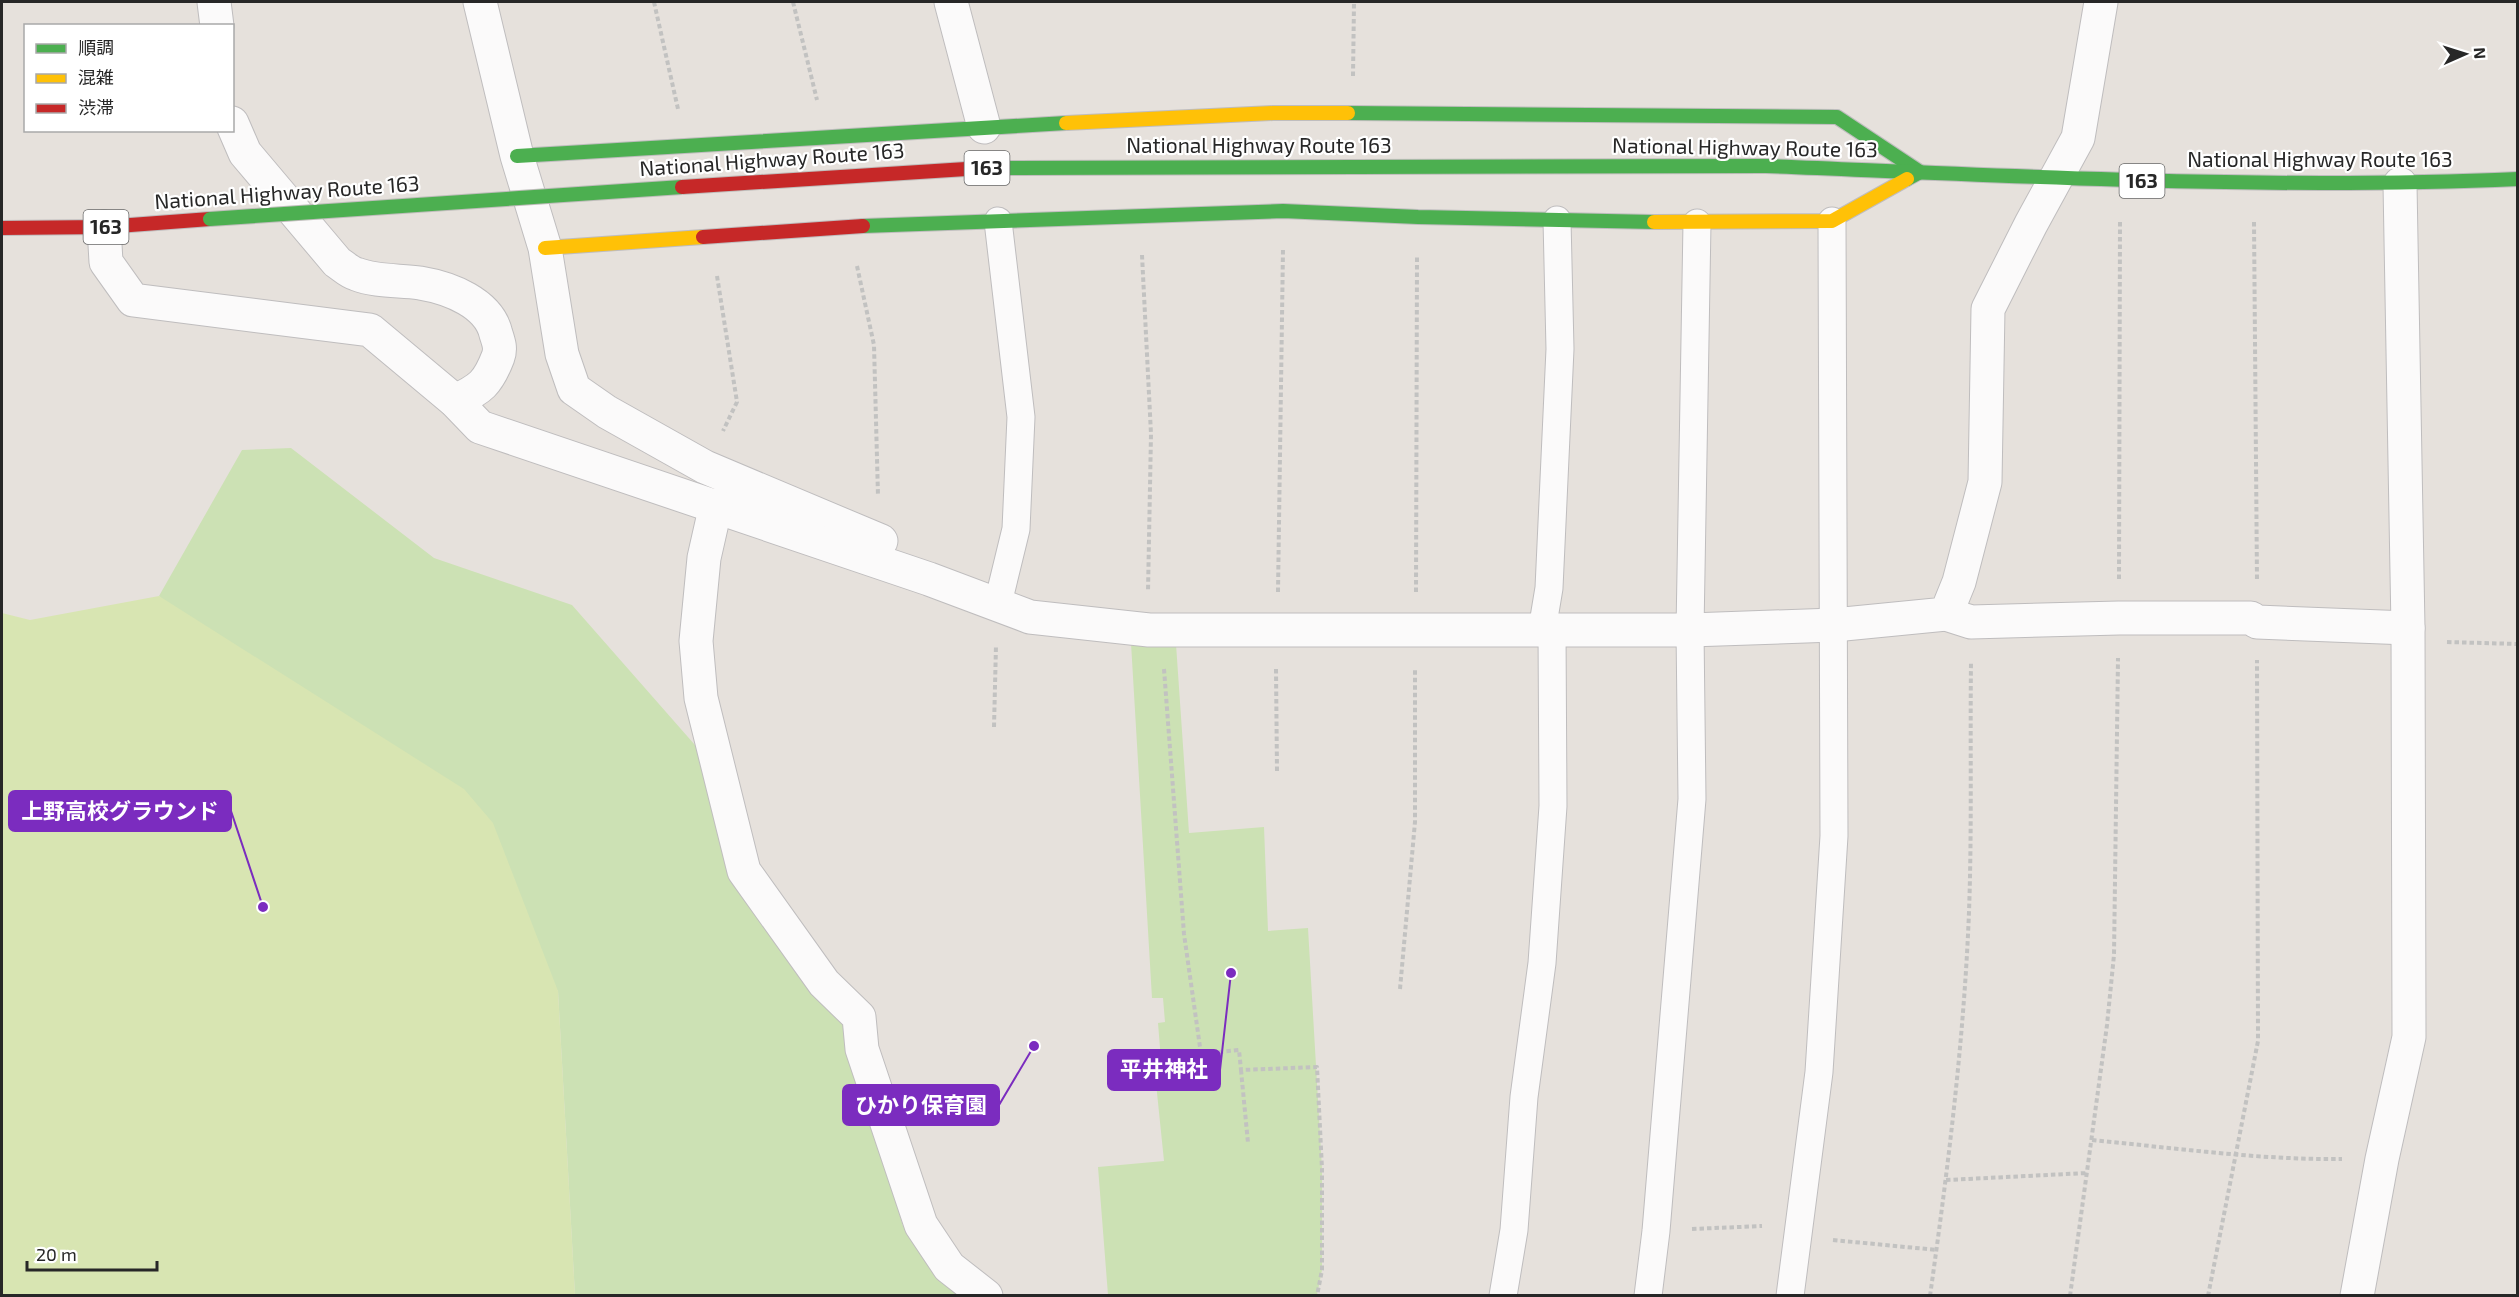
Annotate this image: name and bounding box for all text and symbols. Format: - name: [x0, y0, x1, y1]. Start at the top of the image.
- legend: [24, 24, 234, 132]
- north arrow: [2435, 24, 2495, 84]
- text: 順調: [78, 36, 114, 58]
- text: N: [2471, 47, 2490, 59]
- text: 混雑: [78, 66, 114, 88]
- text: 渋滞: [78, 96, 114, 118]
- street label: National Highway Route 163: [1126, 132, 1392, 157]
- street label: National Highway Route 163: [1612, 132, 1878, 161]
- street label: National Highway Route 163: [639, 137, 905, 180]
- street label: National Highway Route 163: [2187, 146, 2453, 171]
- road number: 163: [964, 151, 1010, 185]
- road number: 163: [2120, 164, 2164, 198]
- street label: National Highway Route 163: [154, 170, 420, 213]
- road number: 163: [84, 210, 128, 244]
- callout: 上野高校グラウンド: [9, 791, 231, 831]
- text: 上野高校グラウンド: [21, 797, 219, 823]
- callout: 平井神社: [1108, 1050, 1220, 1090]
- text: 平井神社: [1120, 1055, 1208, 1081]
- callout: ひかり保育園: [843, 1085, 999, 1125]
- text: ひかり保育園: [855, 1091, 987, 1117]
- scale bar: [27, 1234, 158, 1272]
- text: 20 m: [36, 1243, 77, 1265]

